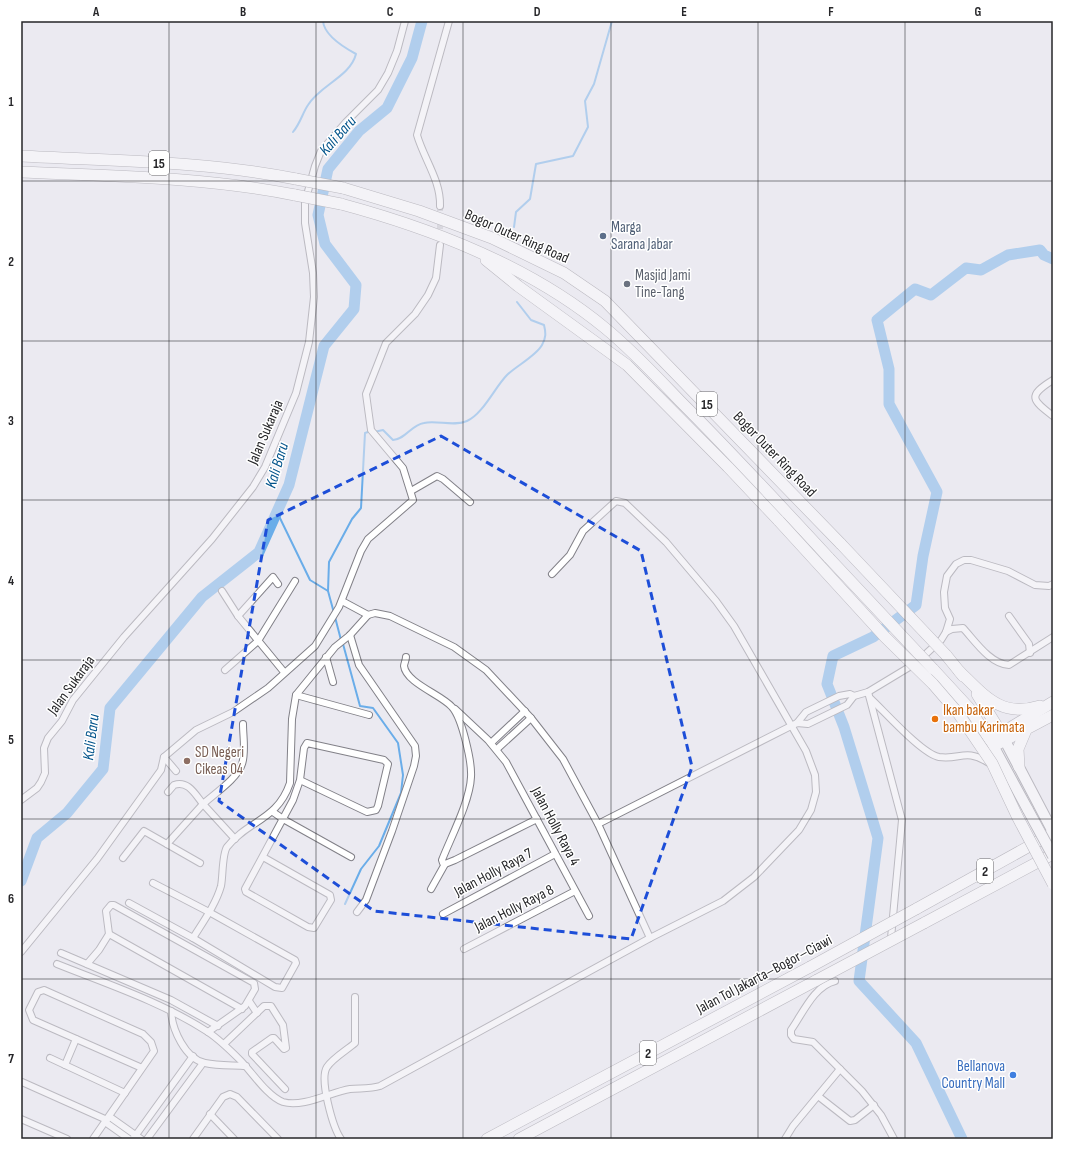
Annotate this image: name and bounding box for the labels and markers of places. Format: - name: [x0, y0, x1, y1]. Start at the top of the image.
- place label: Marga Sarana Jabar: [611, 218, 673, 254]
- marker: Marga Sarana Jabar: [598, 231, 608, 241]
- place label: Masjid Jami Tine-Tang: [635, 266, 691, 302]
- marker: Masjid Jami Tine-Tang: [622, 279, 632, 289]
- place label: Ikan bakar bambu Karimata: [943, 701, 1025, 737]
- marker: Ikan bakar bambu Karimata: [930, 714, 940, 724]
- place label: SD Negeri Cikeas 04: [195, 743, 244, 779]
- marker: SD Negeri Cikeas 04: [182, 756, 192, 766]
- place label: Bellanova Country Mall: [941, 1057, 1005, 1093]
- marker: Bellanova Country Mall: [1008, 1070, 1018, 1080]

